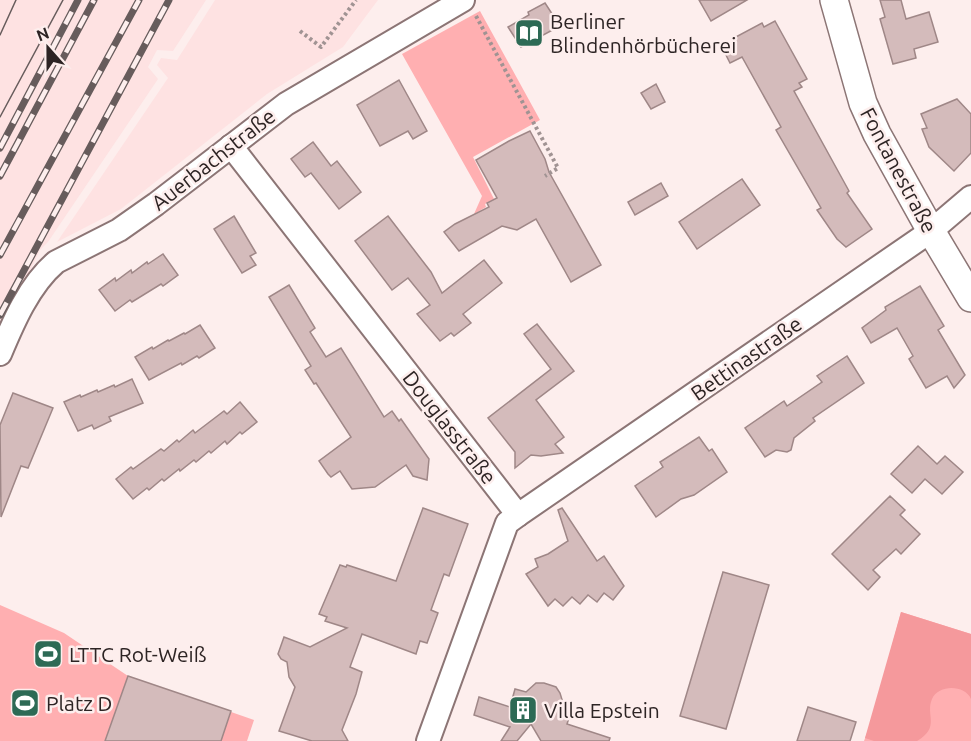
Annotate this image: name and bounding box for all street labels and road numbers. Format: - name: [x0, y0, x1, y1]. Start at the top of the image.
- street label: Auerbachstraße: [146, 103, 280, 215]
- street label: Fontanestraße: [856, 103, 942, 237]
- street label: Bettinastraße: [686, 311, 806, 405]
- street label: Douglasstraße: [398, 366, 502, 488]

